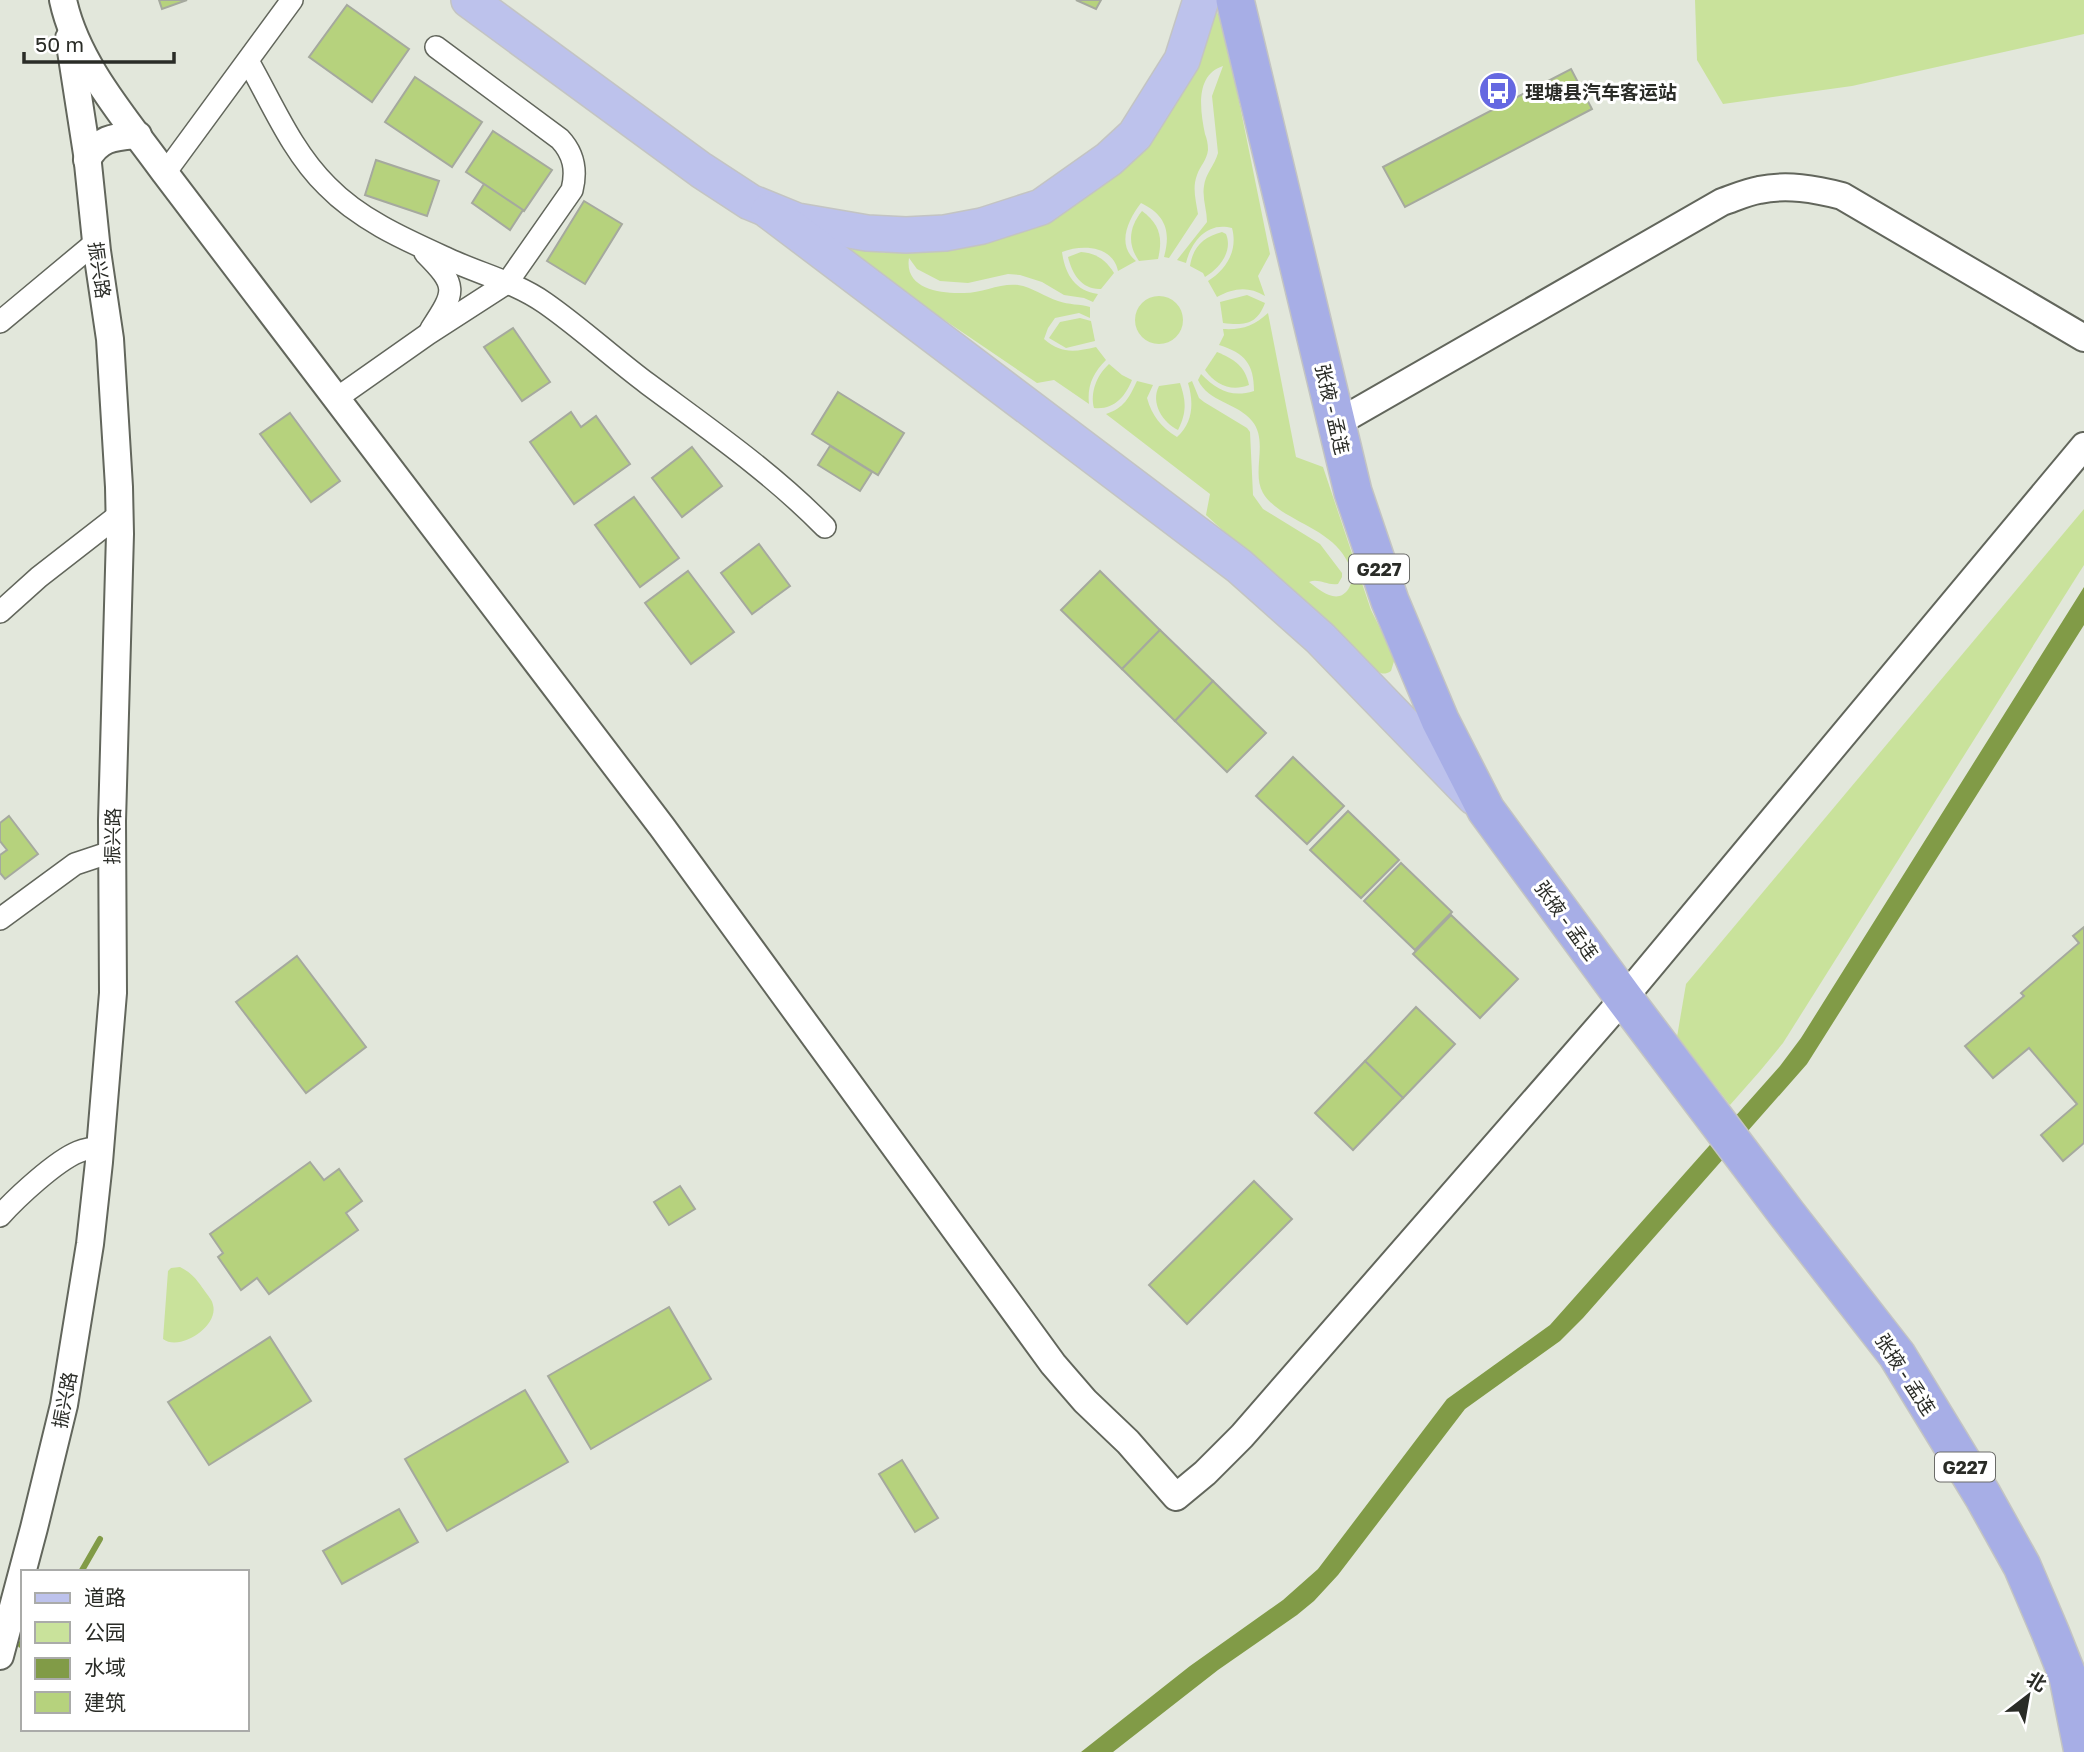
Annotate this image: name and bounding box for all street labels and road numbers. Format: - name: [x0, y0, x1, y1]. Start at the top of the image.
- street label: 振兴路: [85, 240, 115, 300]
- street label: 张掖 - 孟连: [1311, 361, 1355, 457]
- road number: G227: [1349, 554, 1409, 584]
- street label: 振兴路: [100, 807, 124, 865]
- street label: 张掖 - 孟连: [1530, 876, 1604, 964]
- street label: 张掖 - 孟连: [1871, 1329, 1941, 1419]
- street label: 振兴路: [47, 1370, 81, 1430]
- road number: G227: [1935, 1452, 1995, 1482]

